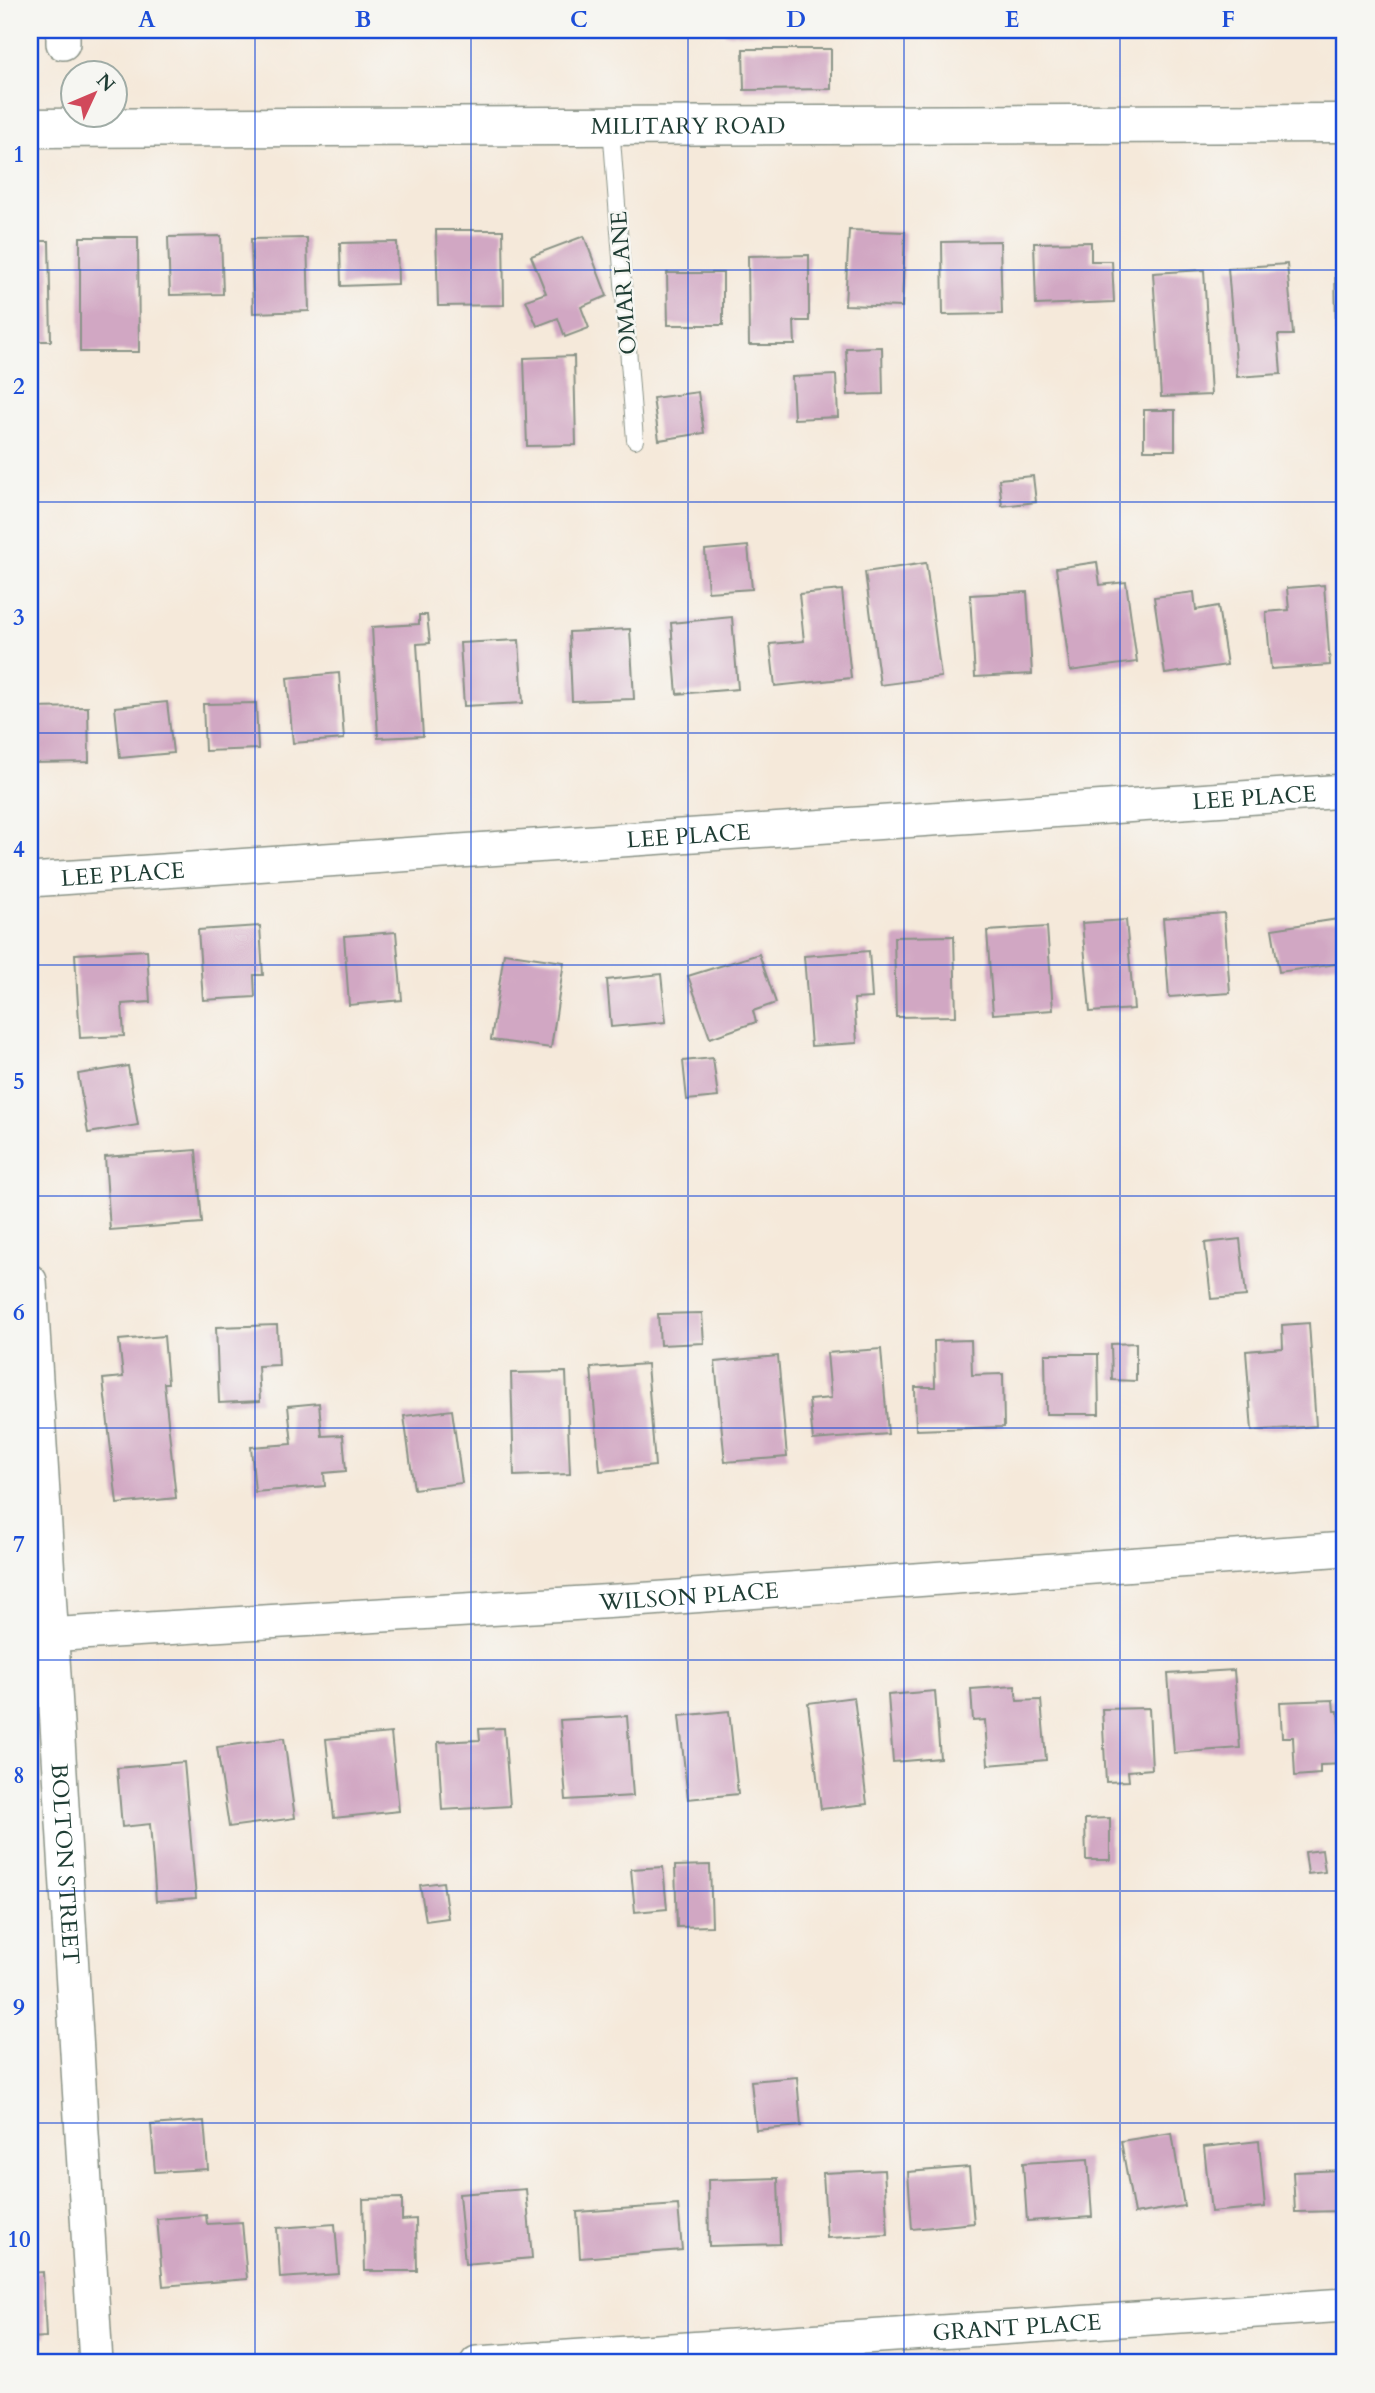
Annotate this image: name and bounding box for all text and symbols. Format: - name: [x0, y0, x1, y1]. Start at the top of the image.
- text: A: [138, 4, 156, 35]
- text: B: [355, 4, 371, 35]
- text: C: [570, 4, 588, 35]
- text: D: [786, 4, 806, 35]
- text: E: [1005, 4, 1019, 35]
- text: F: [1221, 4, 1235, 35]
- north arrow: [60, 60, 130, 130]
- text: N: [90, 68, 121, 98]
- street label: MILITARY ROAD: [591, 110, 785, 142]
- text: 1: [13, 139, 25, 170]
- street label: OMAR LANE: [603, 210, 644, 356]
- text: 2: [13, 371, 25, 402]
- text: 3: [13, 602, 25, 633]
- street label: LEE PLACE: [1191, 778, 1317, 817]
- street label: LEE PLACE: [626, 816, 752, 856]
- text: 4: [13, 834, 25, 865]
- street label: LEE PLACE: [60, 855, 186, 894]
- text: 5: [13, 1066, 25, 1097]
- text: 6: [13, 1297, 25, 1328]
- text: 7: [13, 1529, 25, 1560]
- street label: WILSON PLACE: [597, 1575, 780, 1618]
- text: 8: [13, 1760, 25, 1791]
- street label: BOLTON STREET: [43, 1762, 87, 1966]
- text: 9: [13, 1992, 25, 2023]
- text: 10: [7, 2224, 31, 2255]
- street label: GRANT PLACE: [932, 2306, 1102, 2349]

